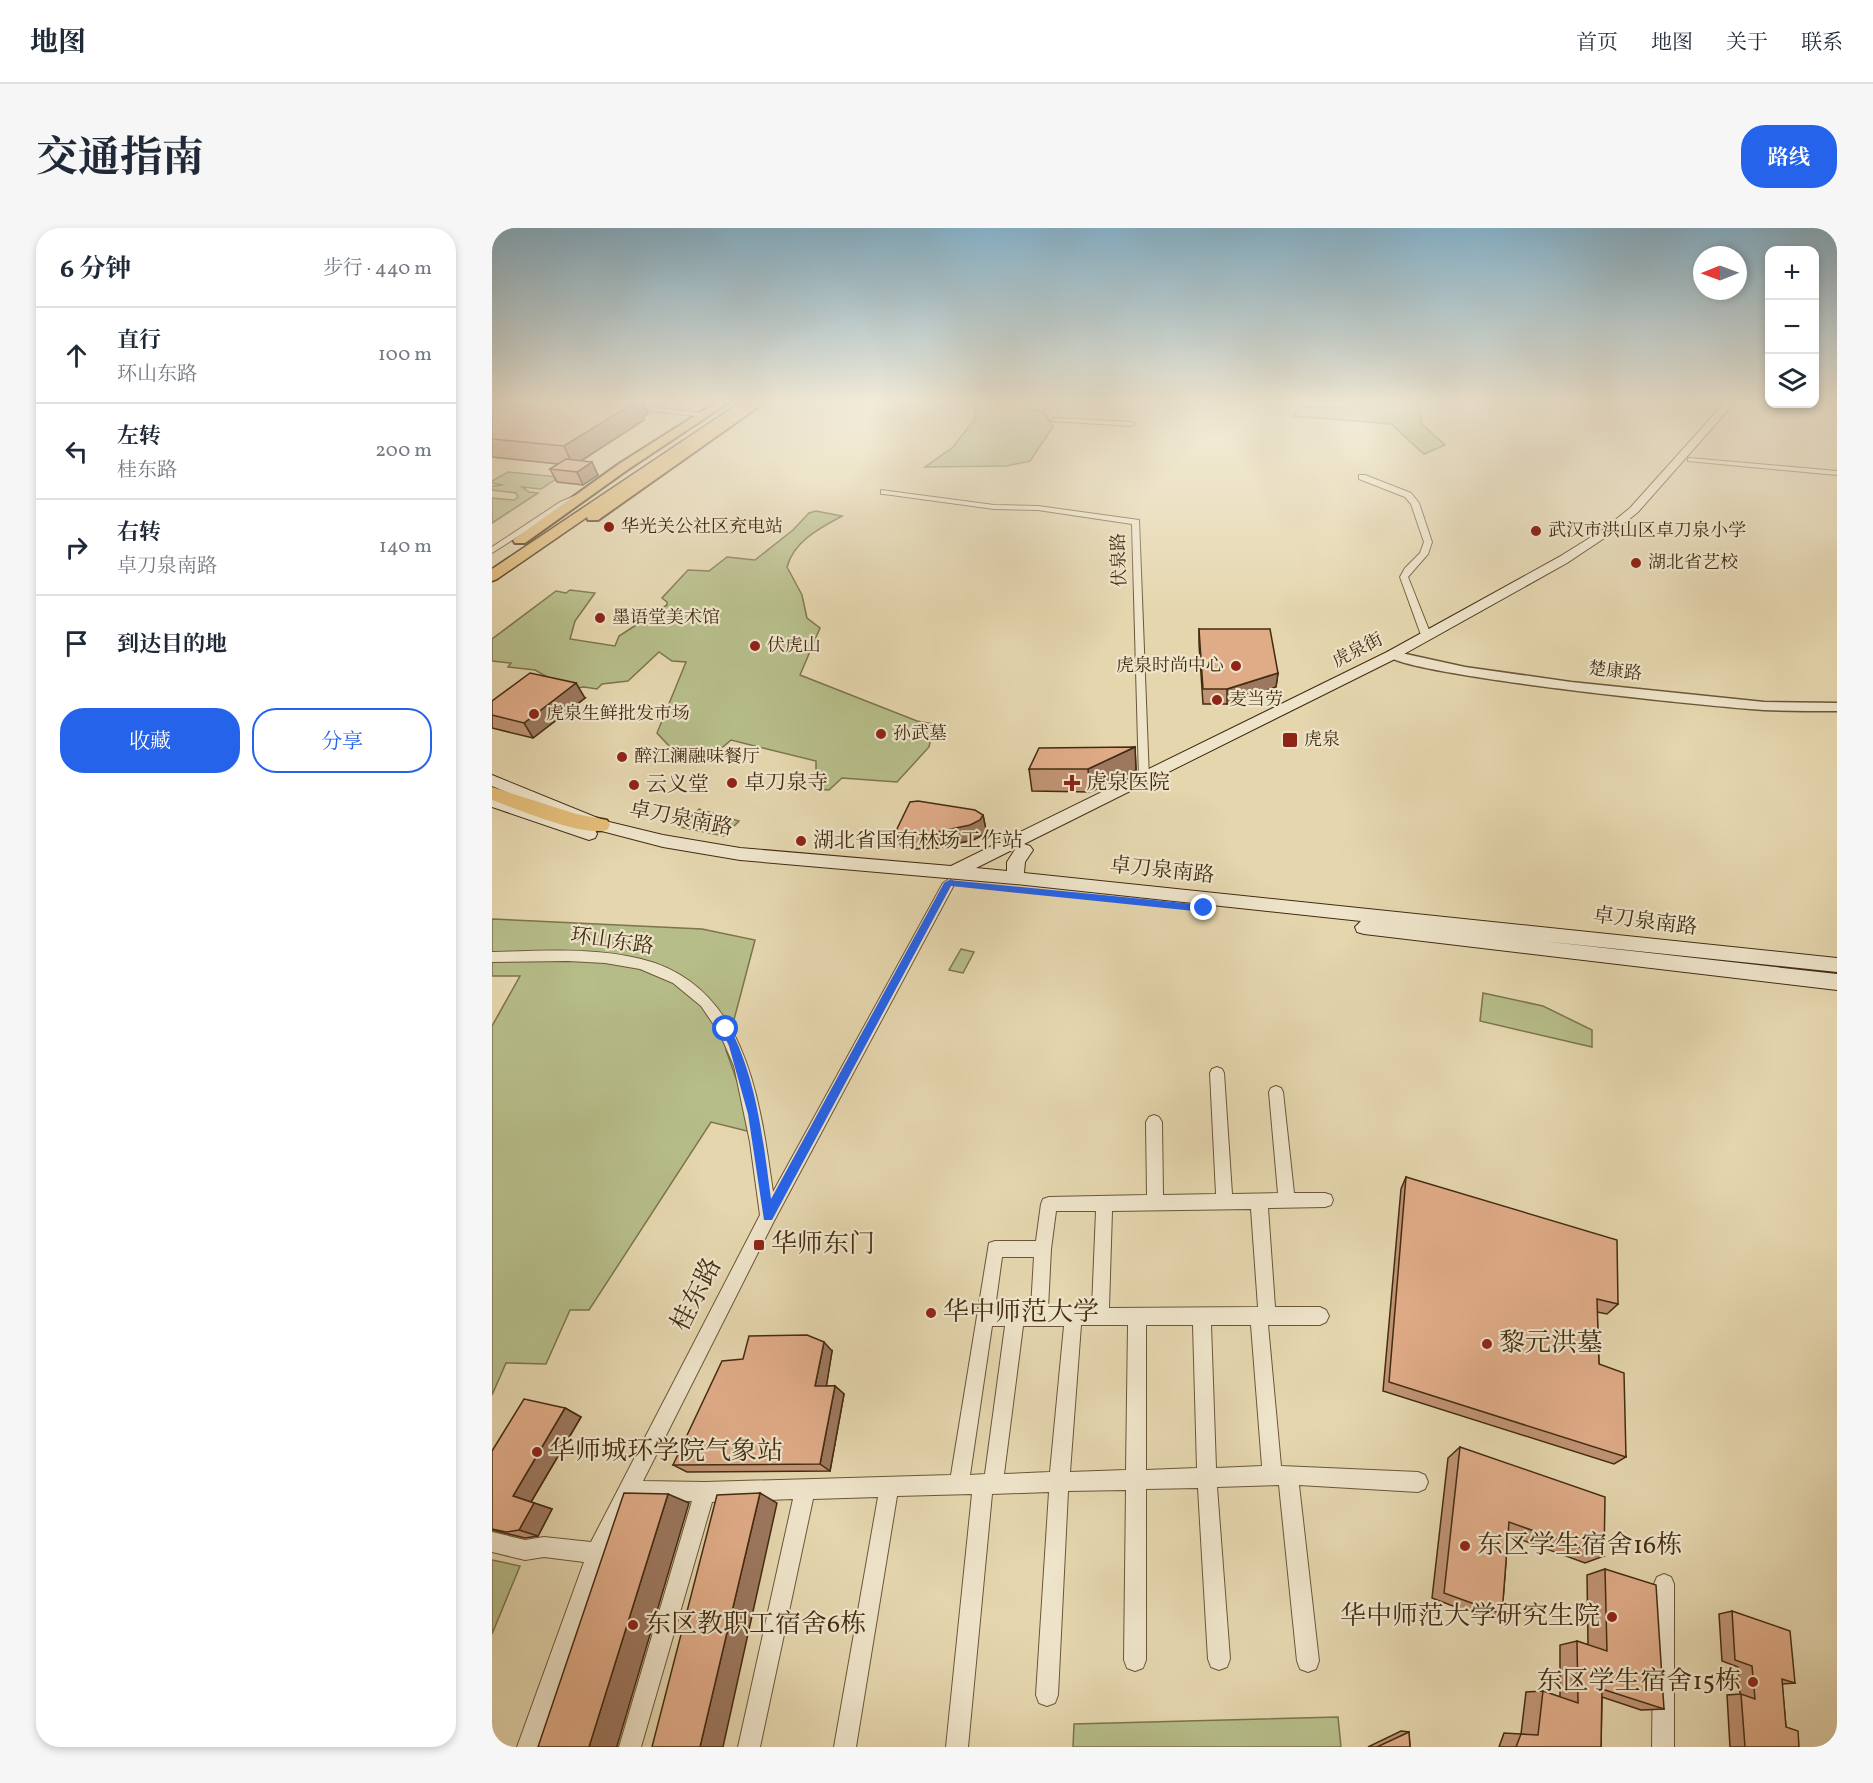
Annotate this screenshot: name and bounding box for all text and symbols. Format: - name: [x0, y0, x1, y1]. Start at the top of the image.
- text: 地图: [30, 24, 86, 63]
- text: 首页: [1576, 29, 1618, 58]
- text: 地图: [1651, 29, 1693, 58]
- text: 关于: [1726, 29, 1768, 58]
- text: 联系: [1801, 29, 1843, 58]
- button: 路线: [1741, 125, 1837, 188]
- text: 交通指南: [36, 131, 204, 190]
- north arrow: [1693, 246, 1747, 300]
- map controls: [1765, 246, 1819, 408]
- button: +: [1765, 246, 1819, 300]
- text: 6 分钟: [60, 252, 131, 288]
- text: 步行 · 440 m: [323, 255, 432, 283]
- button: −: [1765, 300, 1819, 354]
- text: 直行: [117, 326, 161, 357]
- icon: ahead: [60, 339, 93, 372]
- text: 100 m: [378, 341, 432, 369]
- button: layers: [1765, 354, 1819, 408]
- text: 环山东路: [117, 361, 197, 389]
- text: 左转: [117, 422, 161, 453]
- icon: left: [60, 435, 93, 468]
- text: 200 m: [375, 437, 432, 465]
- text: 桂东路: [117, 457, 177, 485]
- place label: 华光关公社区充电站: [621, 515, 783, 540]
- text: 右转: [117, 518, 161, 549]
- place label: 武汉市洪山区卓刀泉小学: [1548, 519, 1746, 544]
- marker: 华光关公社区充电站: [602, 520, 616, 534]
- marker: 武汉市洪山区卓刀泉小学: [1529, 524, 1543, 538]
- icon: right: [60, 531, 93, 564]
- text: 140 m: [379, 533, 432, 561]
- street label: 伏泉路: [1107, 533, 1133, 587]
- place label: 湖北省艺校: [1648, 551, 1738, 576]
- text: 卓刀泉南路: [117, 553, 217, 581]
- marker: 湖北省艺校: [1629, 556, 1643, 570]
- place label: 墨语堂美术馆: [612, 606, 720, 631]
- marker: 墨语堂美术馆: [593, 611, 607, 625]
- icon: arrive: [60, 627, 93, 660]
- street label: 虎泉街: [1328, 628, 1388, 674]
- text: 到达目的地: [117, 630, 227, 661]
- place label: 伏虎山: [767, 634, 821, 659]
- marker: 伏虎山: [748, 639, 762, 653]
- place label: 虎泉时尚中心: [1116, 654, 1224, 679]
- street label: 楚康路: [1587, 657, 1643, 687]
- marker: 虎泉时尚中心: [1229, 659, 1243, 673]
- place label: 麦当劳: [1229, 688, 1283, 713]
- marker: 麦当劳: [1210, 693, 1224, 707]
- place label: 虎泉生鲜批发市场: [546, 702, 690, 727]
- marker: 虎泉生鲜批发市场: [527, 707, 541, 721]
- button: 收藏: [60, 708, 240, 773]
- button: 分享: [252, 708, 432, 773]
- place label: 孙武墓: [893, 722, 947, 747]
- marker: 孙武墓: [874, 727, 888, 741]
- place label: 虎泉: [1304, 728, 1340, 753]
- marker: 虎泉: [1281, 731, 1299, 749]
- place label: 醉江澜融味餐厅: [634, 745, 760, 770]
- marker: 醉江澜融味餐厅: [615, 750, 629, 764]
- place label: 卓刀泉寺: [744, 769, 828, 798]
- place label: 虎泉医院: [1086, 769, 1170, 798]
- place label: 云义堂: [646, 771, 709, 800]
- marker: 虎泉医院: [1063, 774, 1081, 792]
- marker: 卓刀泉寺: [725, 776, 739, 790]
- marker: 云义堂: [627, 778, 641, 792]
- street label: 卓刀泉南路: [627, 795, 735, 843]
- place label: 湖北省国有林场工作站: [813, 827, 1023, 856]
- marker: 湖北省国有林场工作站: [794, 834, 808, 848]
- street label: 卓刀泉南路: [1108, 851, 1216, 891]
- route end: [1190, 894, 1216, 920]
- street label: 卓刀泉南路: [1591, 901, 1699, 943]
- street label: 环山东路: [568, 922, 656, 962]
- route start: [712, 1015, 738, 1041]
- place label: 华师东门: [771, 1227, 875, 1263]
- marker: 华师东门: [752, 1238, 766, 1252]
- street label: 桂东路: [663, 1252, 731, 1338]
- place label: 华中师范大学: [943, 1295, 1099, 1331]
- marker: 华中师范大学: [924, 1306, 938, 1320]
- place label: 黎元洪墓: [1499, 1326, 1603, 1362]
- marker: 黎元洪墓: [1480, 1337, 1494, 1351]
- place label: 华师城环学院气象站: [549, 1434, 783, 1470]
- marker: 华师城环学院气象站: [530, 1445, 544, 1459]
- place label: 东区学生宿舍16栋: [1477, 1528, 1682, 1564]
- marker: 东区学生宿舍16栋: [1458, 1539, 1472, 1553]
- place label: 华中师范大学研究生院: [1340, 1599, 1600, 1635]
- place label: 东区教职工宿舍6栋: [645, 1607, 866, 1643]
- marker: 华中师范大学研究生院: [1605, 1610, 1619, 1624]
- marker: 东区教职工宿舍6栋: [626, 1618, 640, 1632]
- place label: 东区学生宿舍15栋: [1536, 1664, 1741, 1700]
- marker: 东区学生宿舍15栋: [1746, 1675, 1760, 1689]

